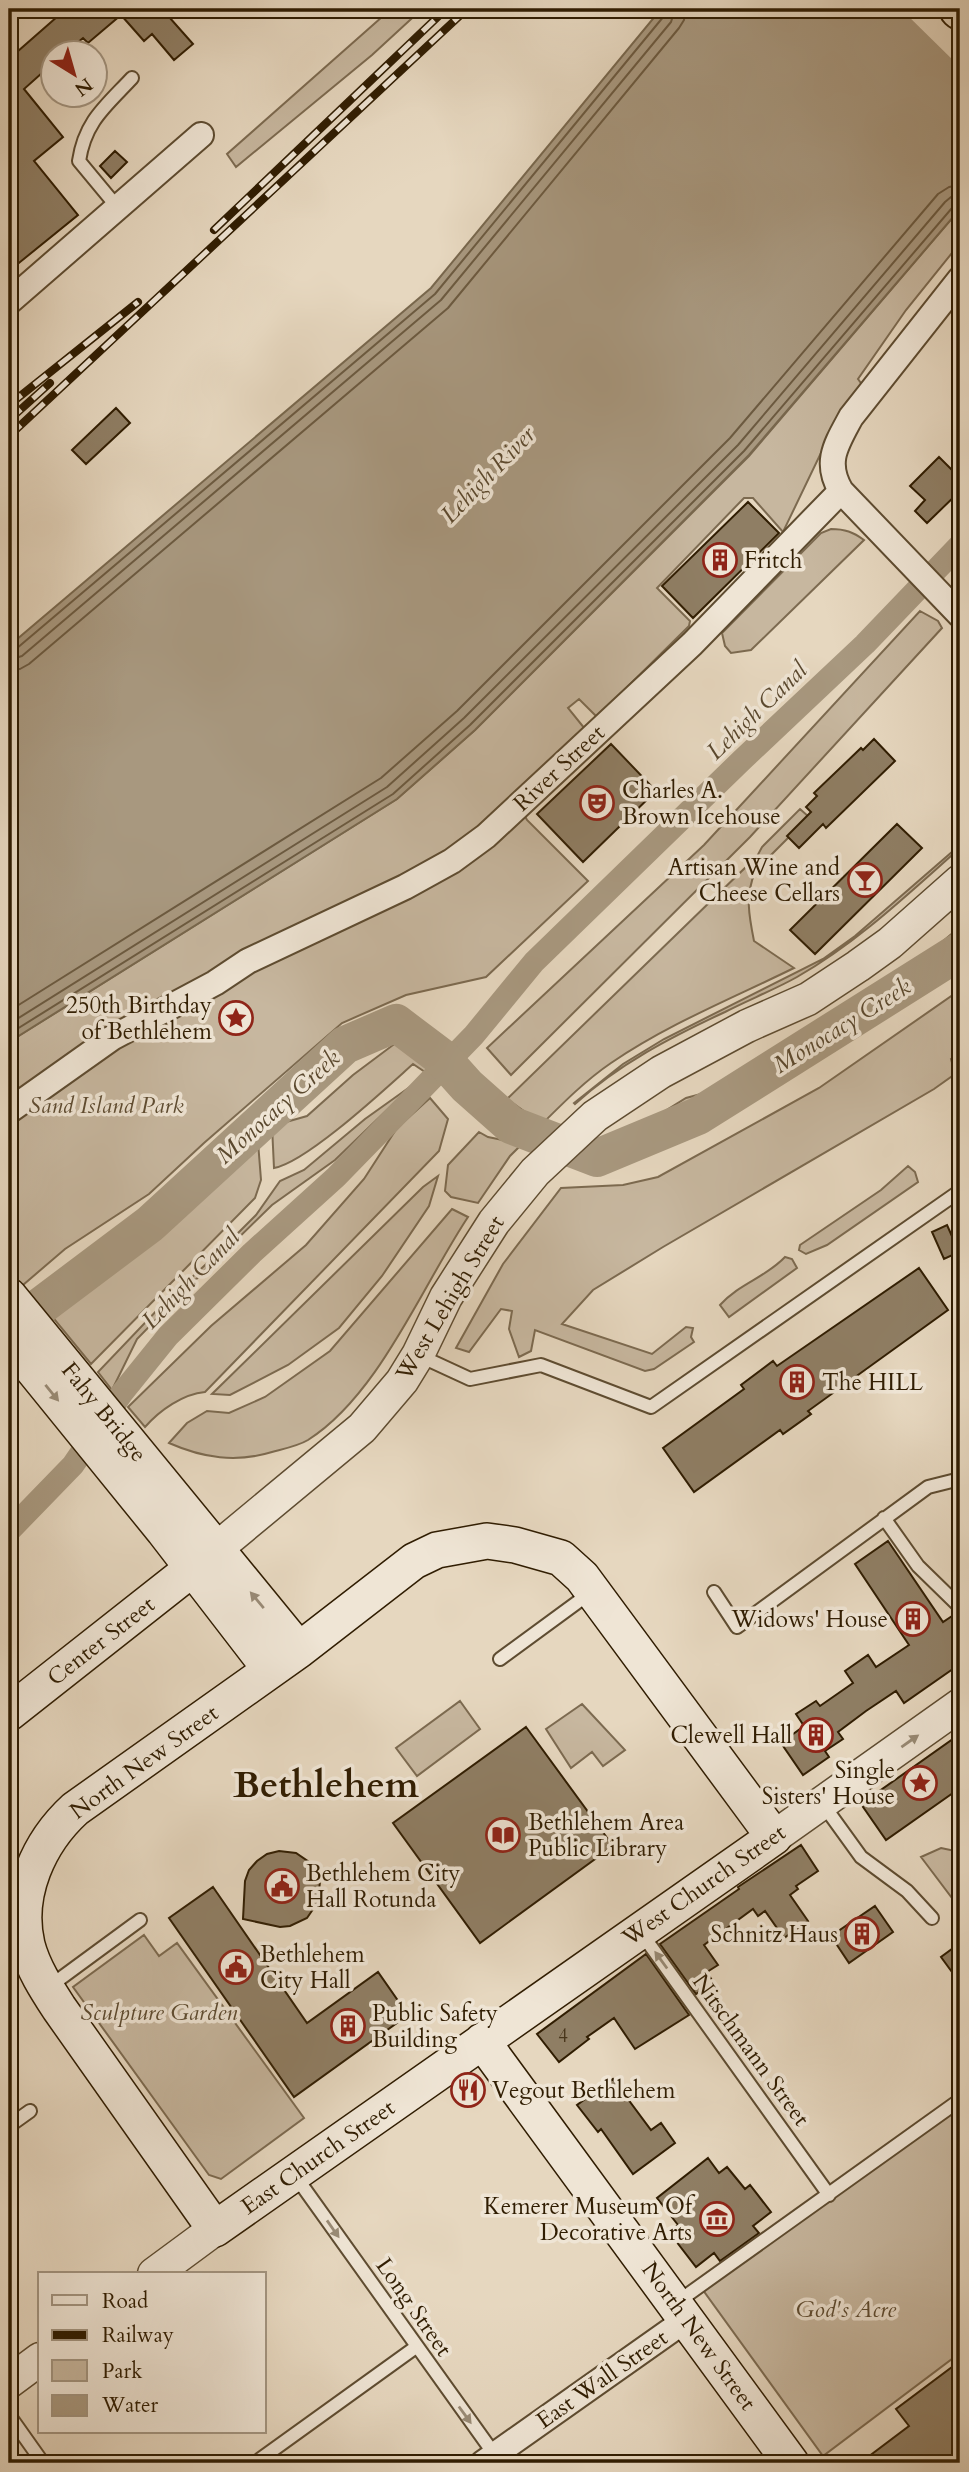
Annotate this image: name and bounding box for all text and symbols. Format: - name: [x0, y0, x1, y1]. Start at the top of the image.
- north arrow: [38, 38, 108, 108]
- text: N: [69, 71, 98, 102]
- water label: Lehigh River: [433, 418, 543, 531]
- building icon: Fritch: [701, 541, 739, 579]
- place label: Fritch: [744, 545, 803, 576]
- water label: Lehigh Canal: [699, 654, 816, 767]
- street label: River Street: [507, 718, 611, 818]
- place label: Charles A. Brown Icehouse: [622, 775, 781, 832]
- theatre icon: Charles A. Brown Icehouse: [578, 784, 616, 822]
- place label: Artisan Wine and Cheese Cellars: [668, 852, 841, 909]
- bar icon: Artisan Wine and Cheese Cellars: [846, 861, 884, 899]
- water label: Monocacy Creek: [767, 970, 917, 1082]
- place label: 250th Birthday of Bethlehem: [66, 990, 213, 1047]
- place icon: 250th Birthday of Bethlehem: [217, 999, 255, 1037]
- water label: Monocacy Creek: [209, 1042, 347, 1172]
- park label: Sand Island Park: [28, 1090, 184, 1121]
- street label: West Lehigh Street: [388, 1210, 512, 1387]
- water label: Lehigh Canal: [135, 1220, 248, 1337]
- street label: Fahy Bridge: [54, 1356, 154, 1468]
- building icon: The HILL: [778, 1363, 816, 1401]
- place label: The HILL: [822, 1367, 923, 1398]
- one-way arrow: [44, 1384, 59, 1401]
- street label: Center Street: [41, 1589, 161, 1693]
- one-way arrow: [250, 1591, 265, 1609]
- building icon: Widows' House: [894, 1600, 932, 1638]
- place label: Widows' House: [731, 1604, 888, 1635]
- street label: North New Street: [63, 1698, 225, 1826]
- building icon: Clewell Hall: [797, 1716, 835, 1754]
- place label: Clewell Hall: [670, 1720, 792, 1751]
- one-way arrow: [901, 1734, 919, 1748]
- place label: Single Sisters' House: [762, 1755, 895, 1812]
- district label: Bethlehem: [233, 1760, 419, 1810]
- place icon: Single Sisters' House: [901, 1764, 939, 1802]
- place label: Bethlehem Area Public Library: [528, 1807, 684, 1864]
- library icon: Bethlehem Area Public Library: [484, 1816, 522, 1854]
- street label: West Church Street: [615, 1817, 792, 1954]
- place label: Bethlehem City Hall Rotunda: [306, 1858, 460, 1915]
- public building icon: Bethlehem City Hall Rotunda: [263, 1867, 301, 1905]
- building icon: Schnitz Haus: [843, 1915, 881, 1953]
- place label: Schnitz Haus: [711, 1919, 838, 1950]
- place label: Bethlehem City Hall: [260, 1939, 365, 1996]
- public building icon: Bethlehem City Hall: [217, 1948, 255, 1986]
- one-way arrow: [654, 1951, 668, 1969]
- street label: Nitschmann Street: [685, 1968, 817, 2132]
- park label: Sculpture Garden: [80, 1997, 238, 2028]
- place label: Public Safety Building: [372, 1998, 498, 2055]
- building icon: Public Safety Building: [329, 2007, 367, 2045]
- house number: 4: [558, 2023, 568, 2049]
- restaurant icon: Vegout Bethlehem: [449, 2071, 487, 2109]
- place label: Vegout Bethlehem: [492, 2075, 676, 2106]
- street label: East Church Street: [235, 2092, 401, 2222]
- place label: Kemerer Museum Of Decorative Arts: [484, 2191, 696, 2248]
- museum icon: Kemerer Museum Of Decorative Arts: [698, 2200, 736, 2238]
- one-way arrow: [326, 2220, 340, 2238]
- street label: Long Street: [369, 2251, 459, 2363]
- street label: North New Street: [635, 2255, 763, 2417]
- legend: [38, 2272, 266, 2434]
- text: Road: [102, 2287, 148, 2316]
- park label: God's Acre: [796, 2294, 896, 2325]
- text: Railway: [102, 2321, 174, 2350]
- street label: East Wall Street: [530, 2322, 674, 2436]
- text: Park: [102, 2357, 143, 2386]
- text: Water: [101, 2391, 158, 2420]
- one-way arrow: [458, 2406, 472, 2424]

